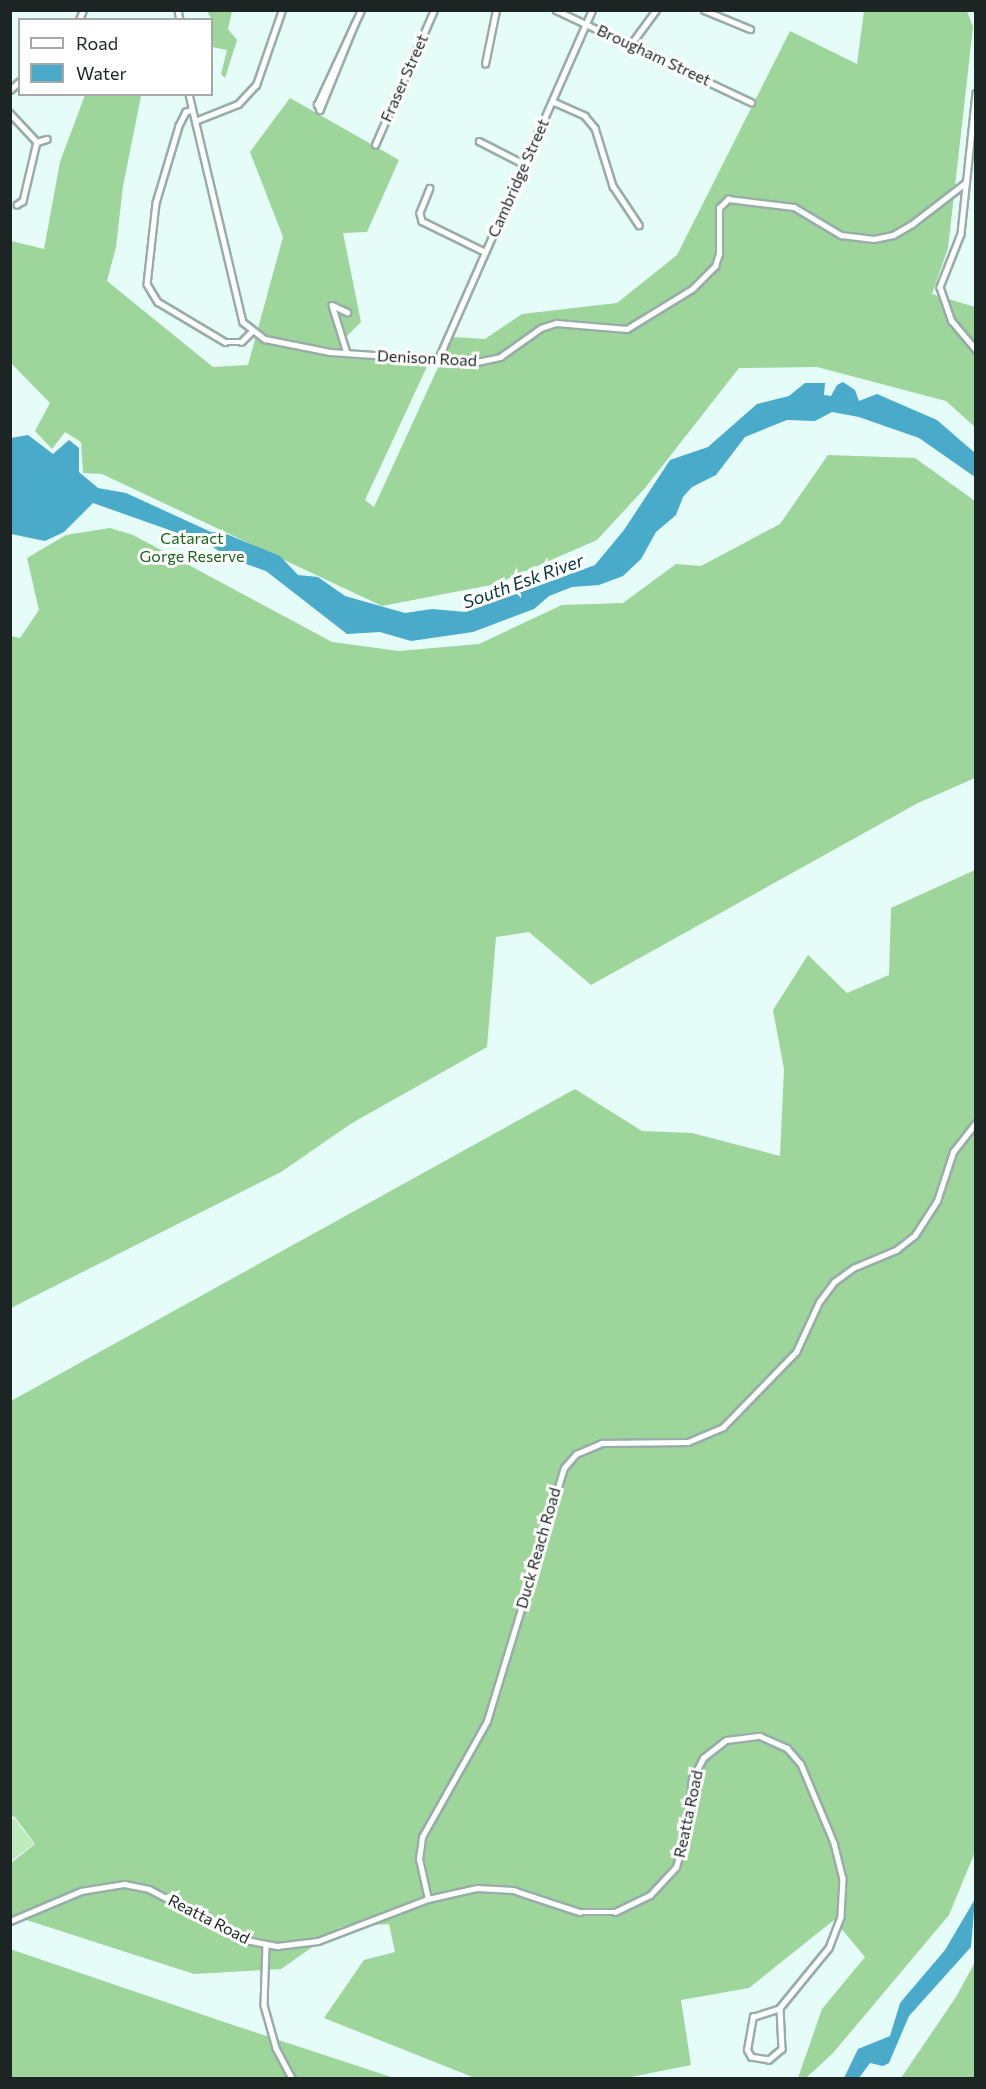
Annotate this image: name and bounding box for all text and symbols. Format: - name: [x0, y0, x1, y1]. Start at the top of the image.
- legend: [18, 18, 213, 96]
- street label: Brougham Street: [594, 20, 714, 90]
- street label: Fraser Street: [376, 31, 432, 125]
- text: Road: [76, 32, 118, 54]
- text: Water: [76, 62, 127, 84]
- street label: Cambridge Street: [483, 116, 553, 240]
- street label: Denison Road: [377, 346, 477, 370]
- park label: Cataract Gorge Reserve: [140, 528, 244, 566]
- water label: South Esk River: [460, 549, 586, 613]
- street label: Duck Reach Road: [512, 1485, 564, 1611]
- street label: Reatta Road: [669, 1769, 707, 1859]
- street label: Reatta Road: [165, 1890, 253, 1948]

